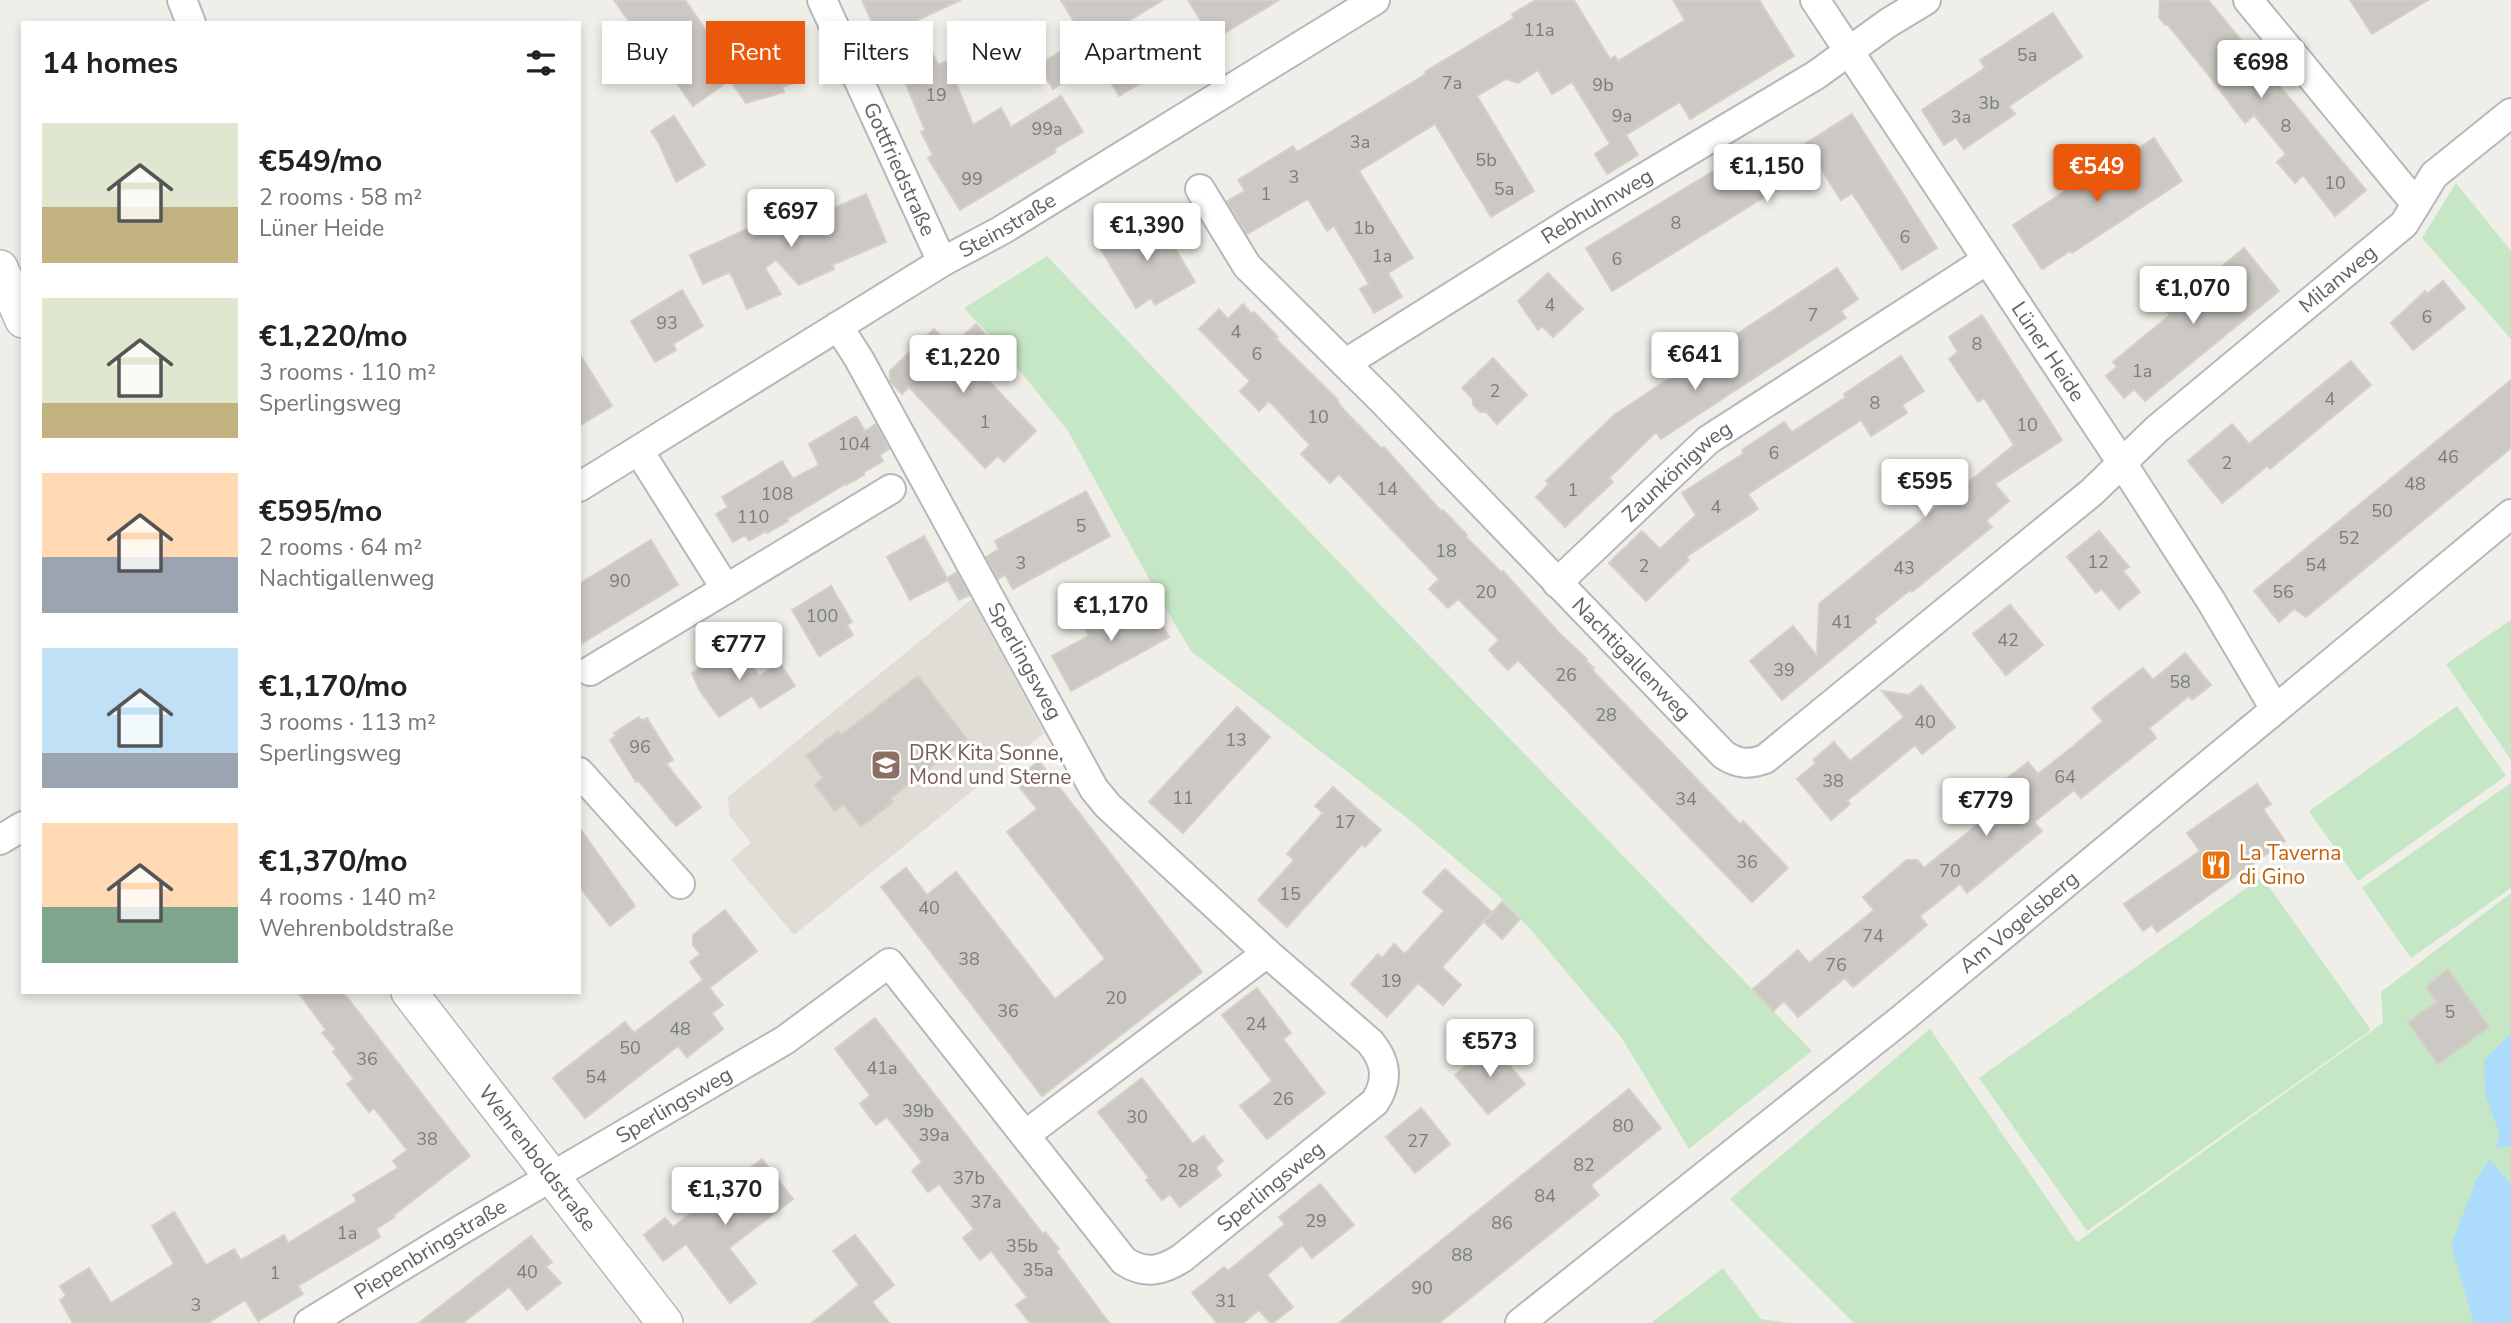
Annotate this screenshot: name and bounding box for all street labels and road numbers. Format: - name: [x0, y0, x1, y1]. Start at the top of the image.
- street label: Gottfriedstraße: [857, 98, 942, 240]
- street label: Rebhuhnweg: [1536, 162, 1658, 251]
- street label: Steinstraße: [954, 186, 1061, 265]
- street label: Milanweg: [2293, 238, 2383, 319]
- street label: Lüner Heide: [2005, 296, 2092, 407]
- street label: Zaunkönigweg: [1616, 414, 1737, 528]
- street label: Nachtigallenweg: [1566, 591, 1697, 726]
- street label: Sperlingsweg: [981, 597, 1069, 725]
- street label: Am Vogelsberg: [1953, 864, 2084, 980]
- street label: Sperlingsweg: [611, 1060, 737, 1150]
- street label: Wehrenboldstraße: [472, 1079, 603, 1237]
- street label: Sperlingsweg: [1211, 1135, 1330, 1238]
- street label: Piepenbringstraße: [349, 1192, 512, 1306]

